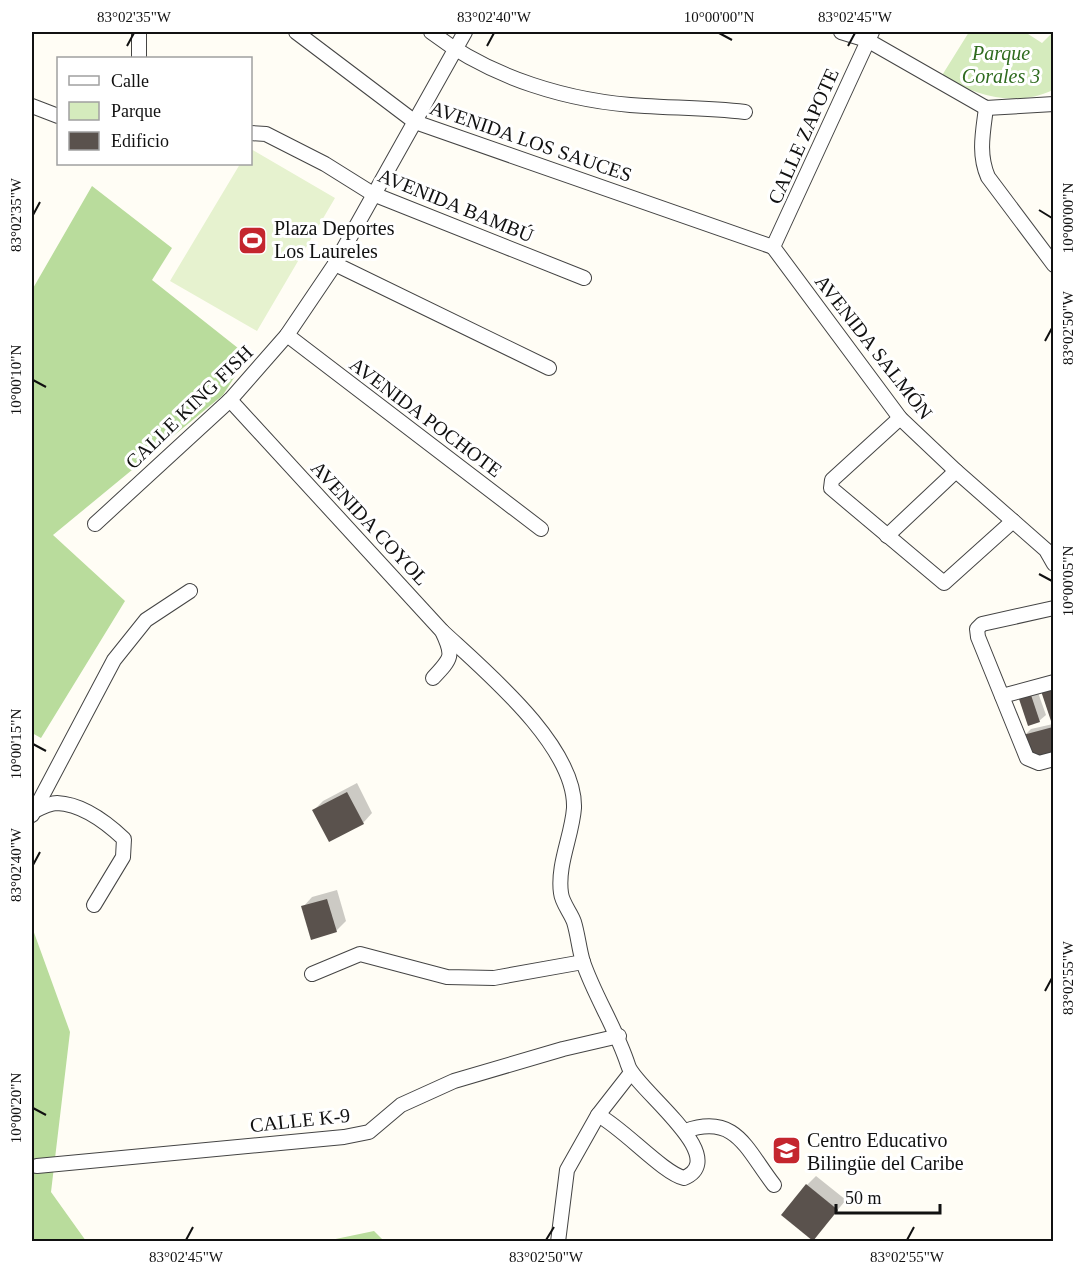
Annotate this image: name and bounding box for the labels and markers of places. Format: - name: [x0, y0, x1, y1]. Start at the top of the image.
- place label: Plaza Deportes Los Laureles: [274, 217, 395, 262]
- sports icon: Plaza Deportes Los Laureles: [237, 224, 269, 256]
- place label: Centro Educativo Bilingüe del Caribe: [807, 1129, 964, 1175]
- school or university icon: Centro Educativo Bilingüe del Caribe: [770, 1135, 802, 1167]

